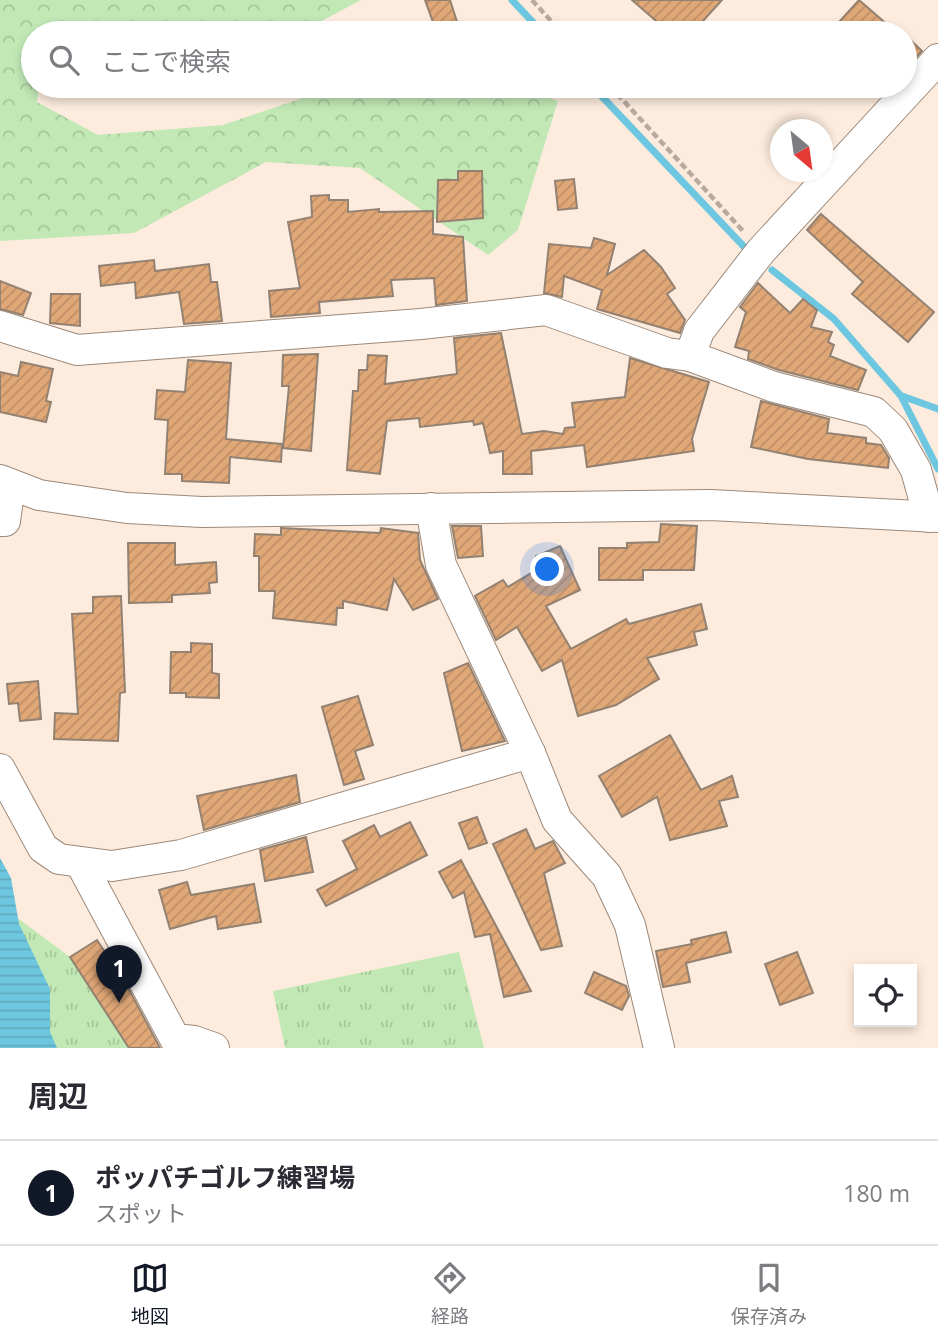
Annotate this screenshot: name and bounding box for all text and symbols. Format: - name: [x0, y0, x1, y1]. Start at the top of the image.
- search box: [21, 21, 917, 98]
- icon: search: [45, 41, 83, 79]
- text: ここで検索: [101, 43, 231, 79]
- north arrow: [770, 119, 833, 182]
- your location: [530, 552, 564, 586]
- pin: 1: [96, 945, 142, 1003]
- map controls: [854, 964, 917, 1027]
- button: locate: [854, 964, 917, 1027]
- text: 周辺: [28, 1075, 88, 1116]
- text: ポッパチゴルフ練習場: [95, 1159, 355, 1195]
- text: 1: [44, 1177, 58, 1209]
- text: 180 m: [843, 1177, 910, 1209]
- text: スポット: [95, 1197, 187, 1229]
- tab: 地図: [131, 1259, 169, 1329]
- tab: 経路: [431, 1259, 469, 1329]
- tab: 保存済み: [731, 1259, 807, 1329]

